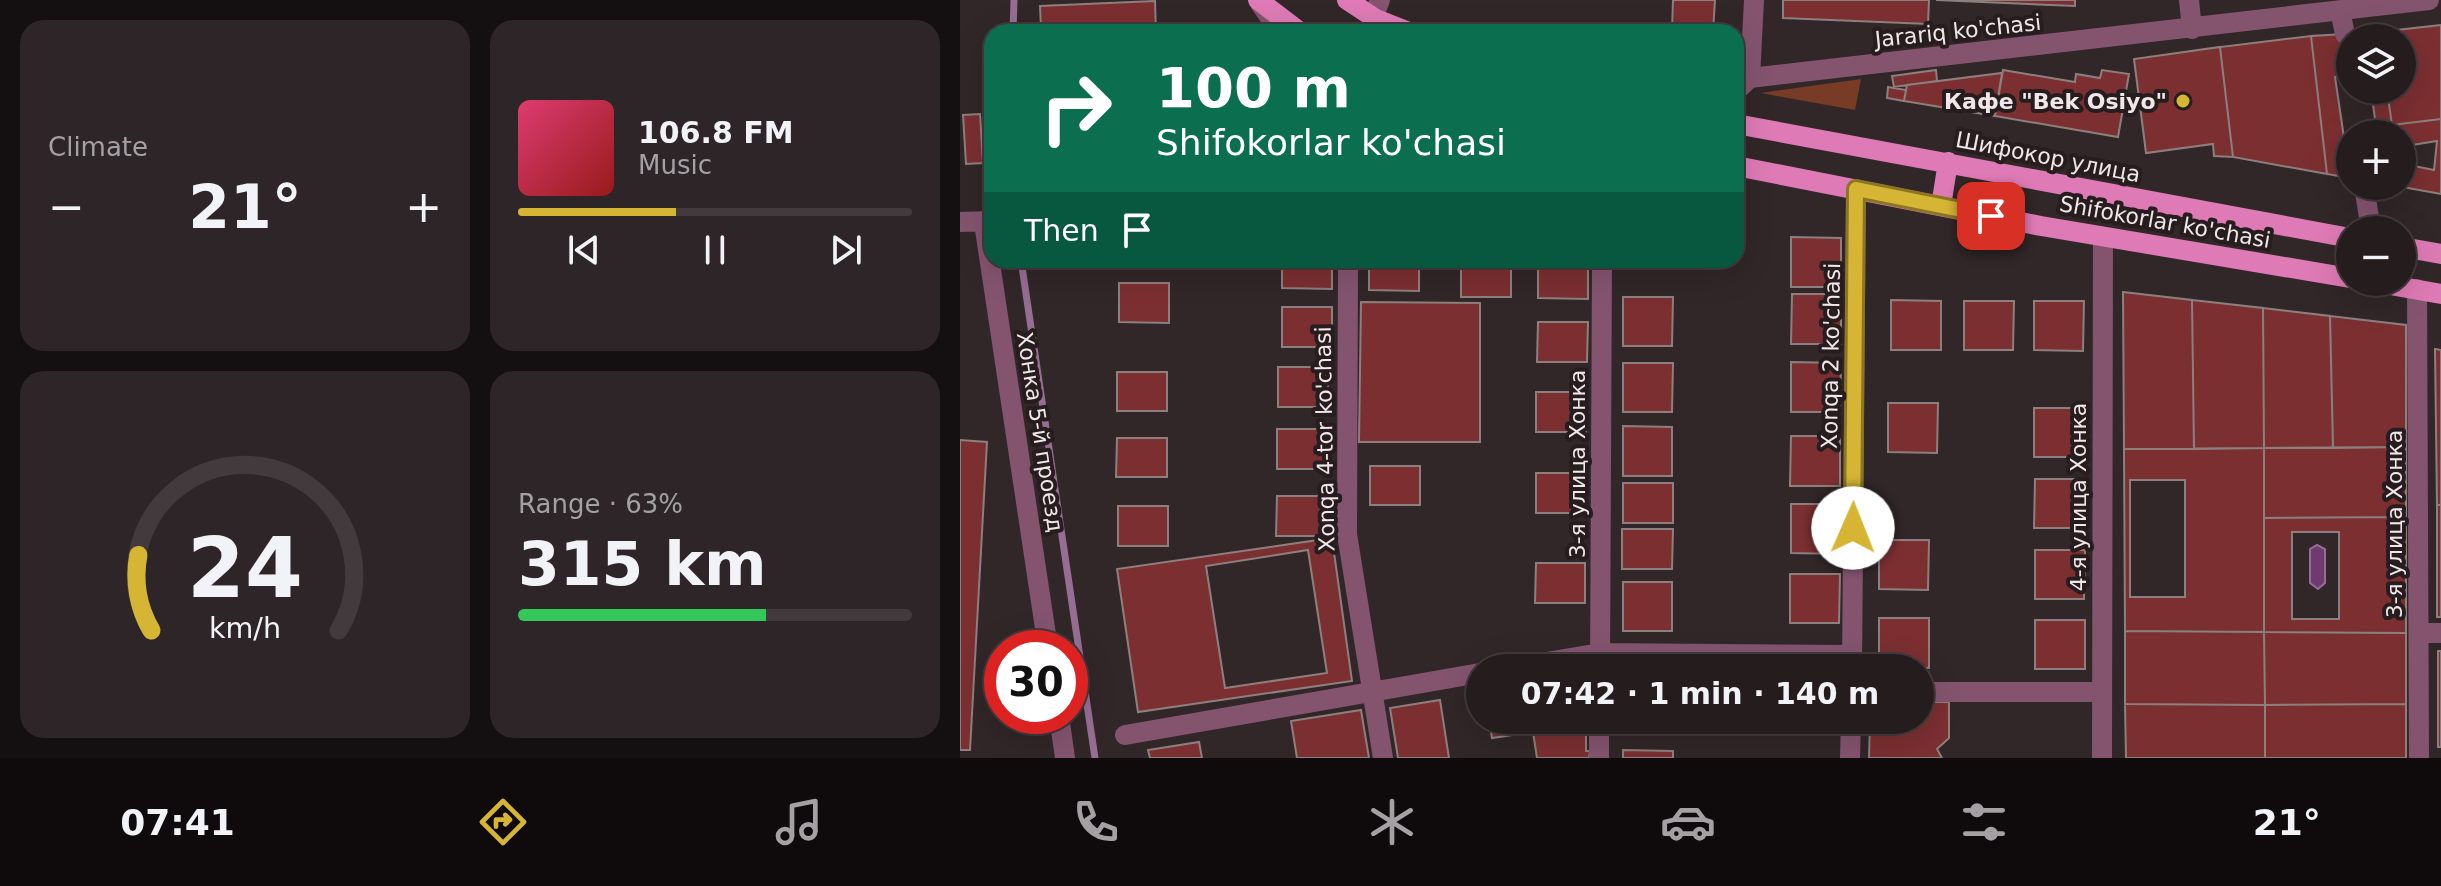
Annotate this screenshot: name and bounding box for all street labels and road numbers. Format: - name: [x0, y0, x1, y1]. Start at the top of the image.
- street label: Jarariq ko'chasi: [1872, 10, 2042, 52]
- street label: Шифокор улица: [1954, 127, 2142, 187]
- street label: Shifokorlar ko'chasi: [2058, 191, 2272, 253]
- street label: Xonqa 2 ko'chasi: [1817, 263, 1845, 449]
- street label: Xonqa 4-tor ko'chasi: [1311, 326, 1339, 552]
- street label: Хонка 5-й проезд: [1012, 330, 1068, 534]
- street label: 3-я улица Хонка: [1565, 370, 1590, 558]
- street label: 4-я улица Хонка: [2066, 403, 2091, 591]
- street label: 3-я улица Хонка: [2382, 430, 2407, 618]

